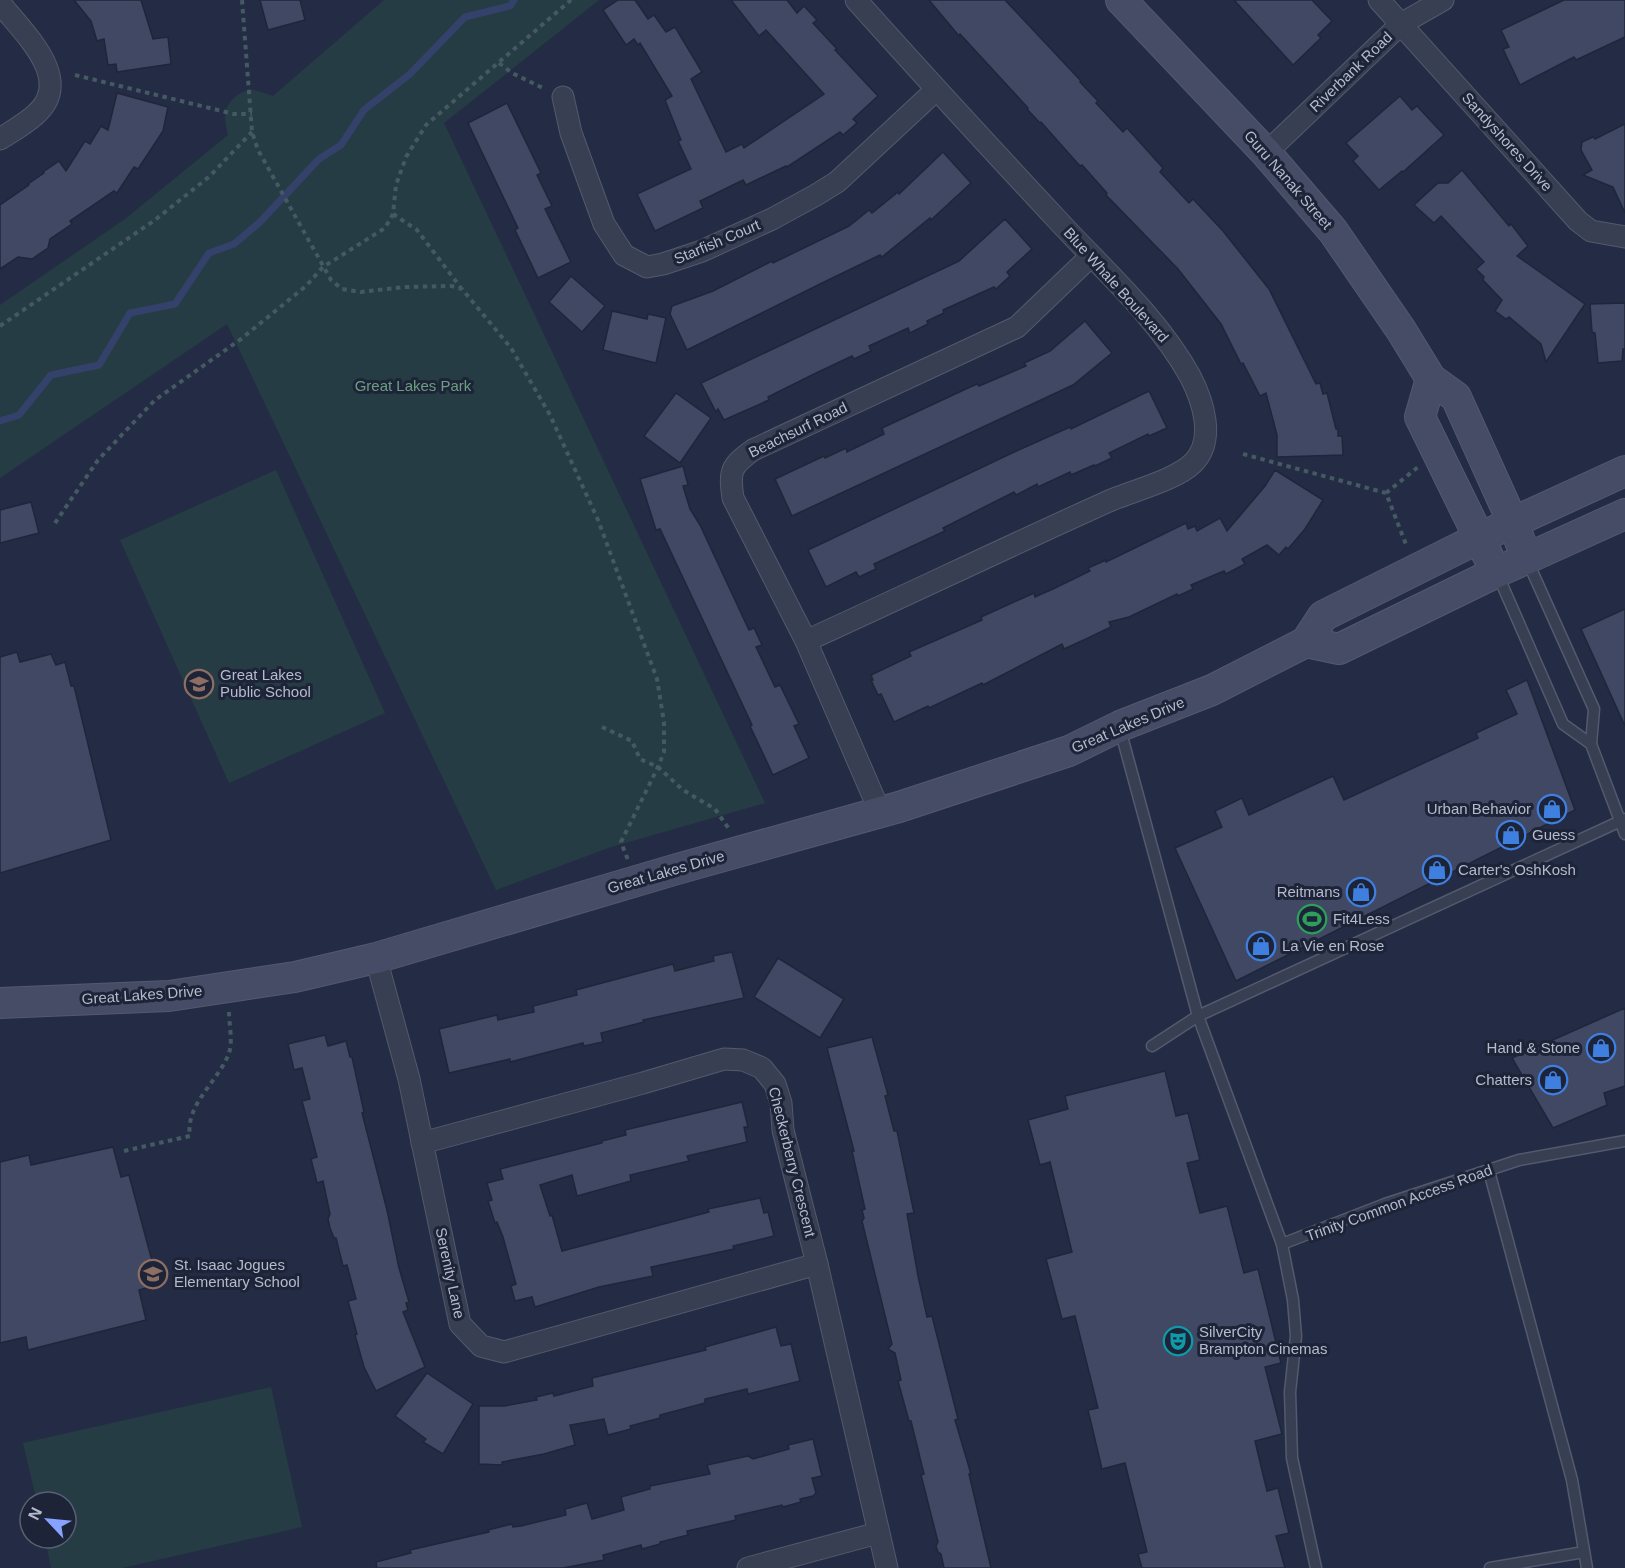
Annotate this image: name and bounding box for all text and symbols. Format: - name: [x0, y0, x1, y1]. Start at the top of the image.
- street label: Riverbank Road: [1306, 28, 1395, 115]
- street label: Sandyshores Drive: [1459, 89, 1556, 194]
- street label: Guru Nanak Street: [1241, 127, 1336, 233]
- street label: Starfish Court: [671, 215, 763, 267]
- street label: Blue Whale Boulevard: [1060, 224, 1172, 346]
- park label: Great Lakes Park: [355, 377, 472, 394]
- street label: Beachsurf Road: [746, 398, 850, 461]
- place label: Great Lakes Public School: [220, 666, 311, 700]
- school or university icon: Great Lakes Public School: [183, 668, 215, 700]
- street label: Great Lakes Drive: [1069, 693, 1187, 756]
- shop icon: Urban Behavior: [1536, 793, 1568, 825]
- place label: Urban Behavior: [1427, 800, 1531, 817]
- shop icon: Guess: [1495, 819, 1527, 851]
- place label: Guess: [1532, 826, 1575, 843]
- street label: Great Lakes Drive: [605, 847, 726, 896]
- shop icon: Carter's OshKosh: [1421, 854, 1453, 886]
- place label: Carter's OshKosh: [1458, 861, 1576, 878]
- shop icon: Reitmans: [1345, 876, 1377, 908]
- place label: Reitmans: [1277, 883, 1340, 900]
- sports icon: Fit4Less: [1296, 903, 1328, 935]
- place label: Fit4Less: [1333, 910, 1390, 927]
- shop icon: La Vie en Rose: [1245, 930, 1277, 962]
- place label: La Vie en Rose: [1282, 937, 1384, 954]
- street label: Great Lakes Drive: [81, 982, 203, 1007]
- shop icon: Hand & Stone: [1585, 1032, 1617, 1064]
- place label: Hand & Stone: [1487, 1039, 1580, 1056]
- shop icon: Chatters: [1537, 1064, 1569, 1096]
- place label: Chatters: [1475, 1071, 1532, 1088]
- street label: Checkerberry Crescent: [766, 1085, 820, 1240]
- street label: Trinity Common Access Road: [1303, 1161, 1494, 1244]
- street label: Serenity Lane: [433, 1226, 468, 1320]
- place label: St. Isaac Jogues Elementary School: [174, 1256, 300, 1290]
- school or university icon: St. Isaac Jogues Elementary School: [137, 1258, 169, 1290]
- place label: SilverCity Brampton Cinemas: [1199, 1323, 1327, 1357]
- theatre icon: SilverCity Brampton Cinemas: [1162, 1325, 1194, 1357]
- north arrow: [18, 1490, 78, 1550]
- text: N: [25, 1505, 45, 1523]

